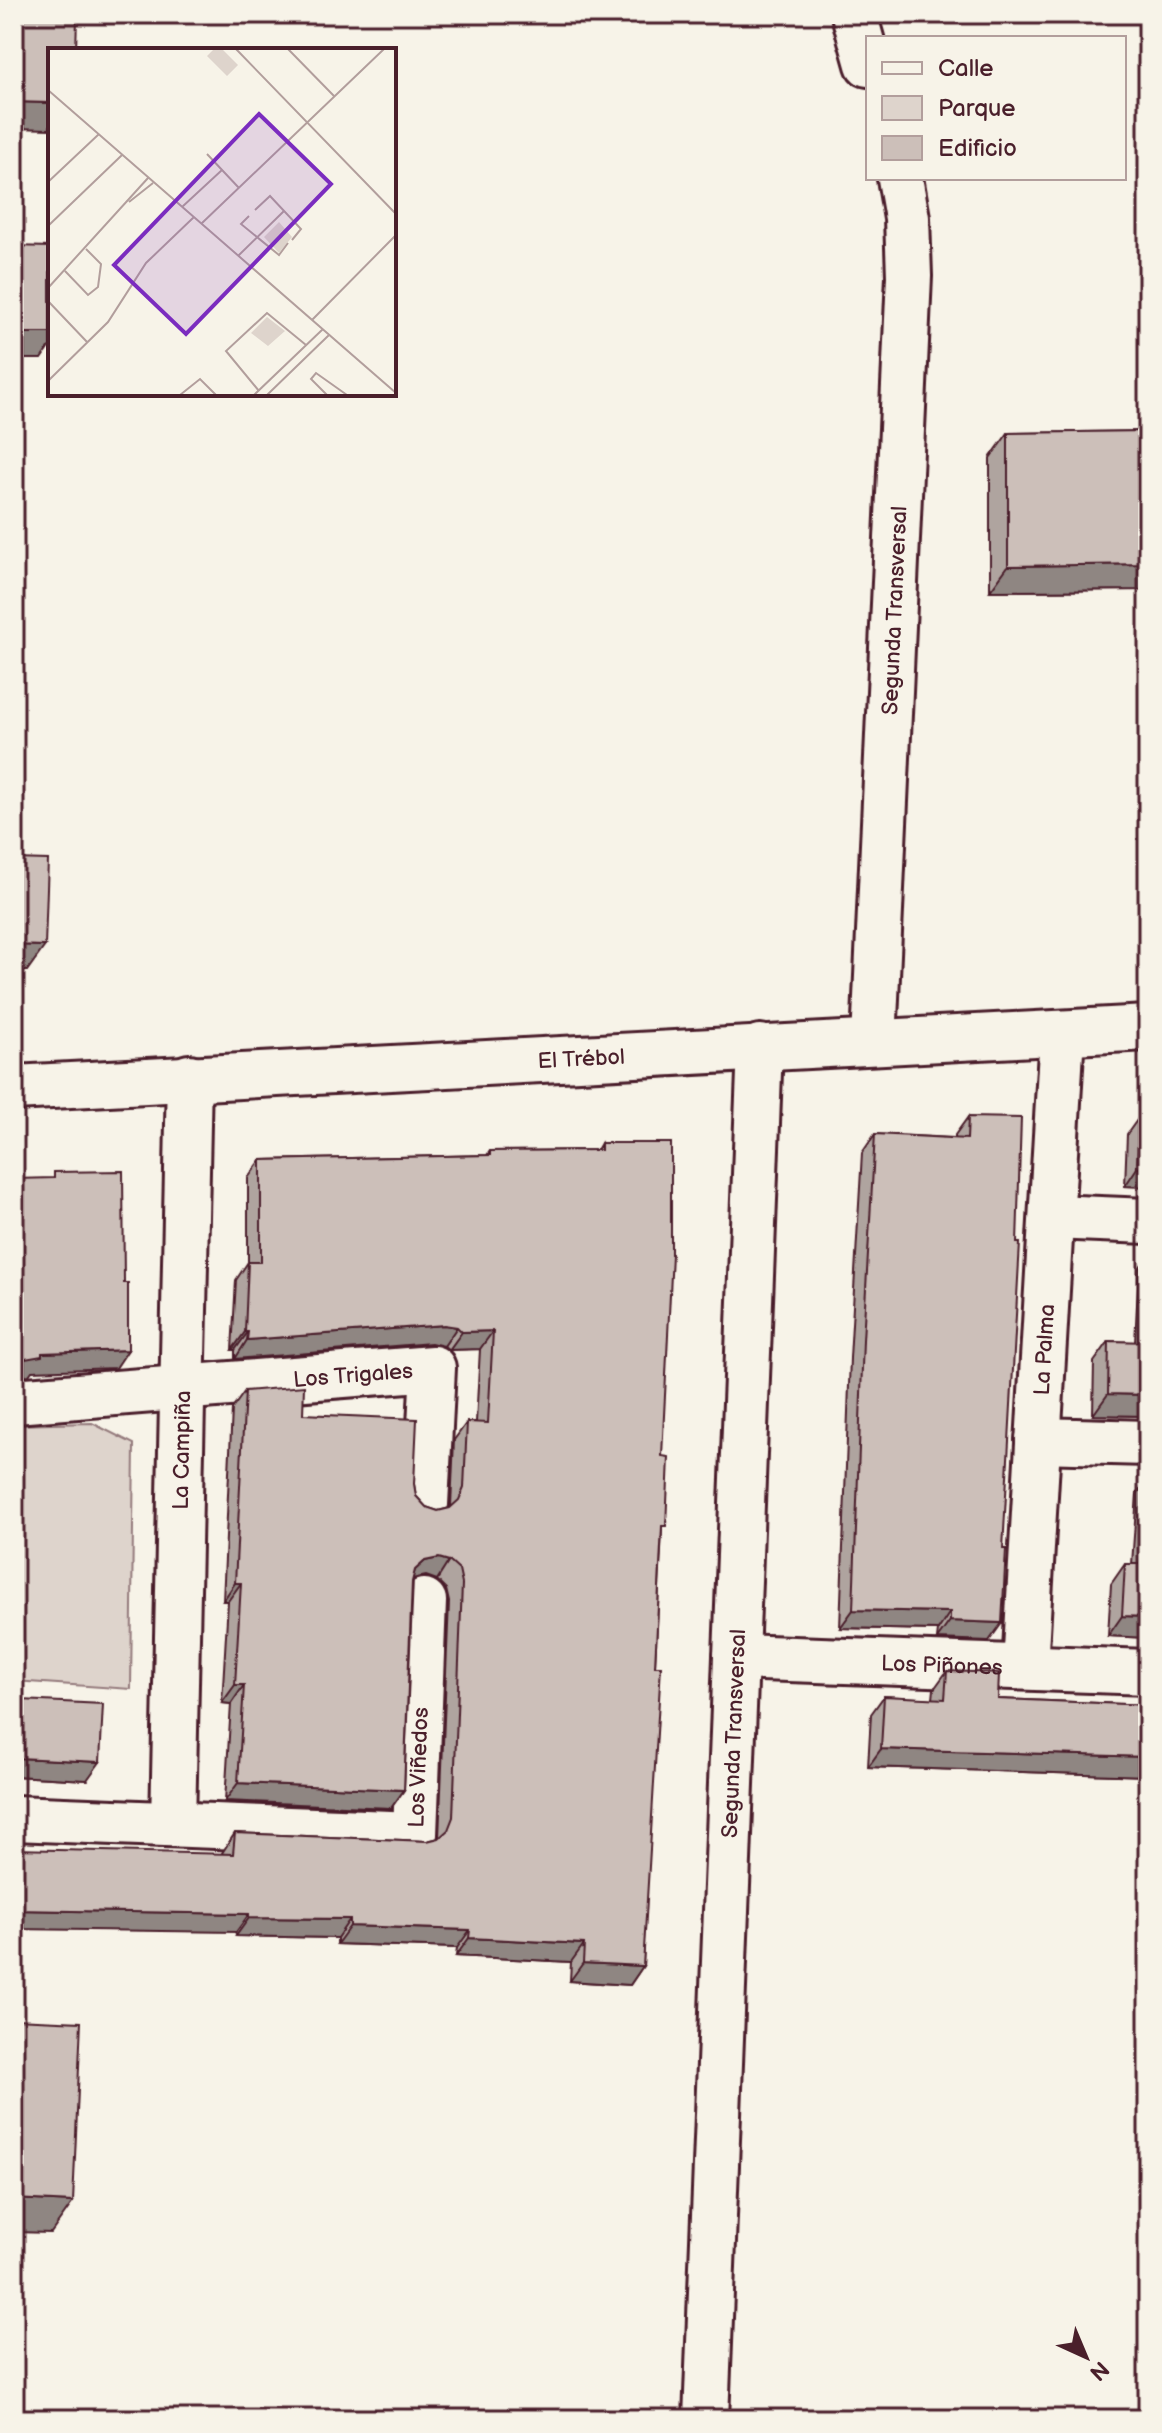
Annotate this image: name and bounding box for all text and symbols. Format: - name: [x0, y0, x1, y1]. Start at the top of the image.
- legend: [866, 36, 1126, 180]
- inset map: [48, 48, 396, 396]
- text: Calle: [938, 54, 993, 83]
- text: Parque: [938, 94, 1016, 123]
- text: Edificio: [938, 134, 1017, 163]
- street label: Segunda Transversal: [877, 505, 913, 716]
- street label: El Trébol: [537, 1044, 626, 1075]
- street label: La Palma: [1029, 1303, 1061, 1396]
- street label: Los Trigales: [292, 1358, 414, 1394]
- street label: La Campiña: [168, 1390, 197, 1510]
- street label: Segunda Transversal: [717, 1629, 752, 1839]
- street label: Los Piñones: [881, 1650, 1003, 1682]
- street label: Los Viñedos: [403, 1706, 435, 1828]
- north arrow: [1046, 2317, 1126, 2397]
- text: N: [1084, 2355, 1114, 2386]

